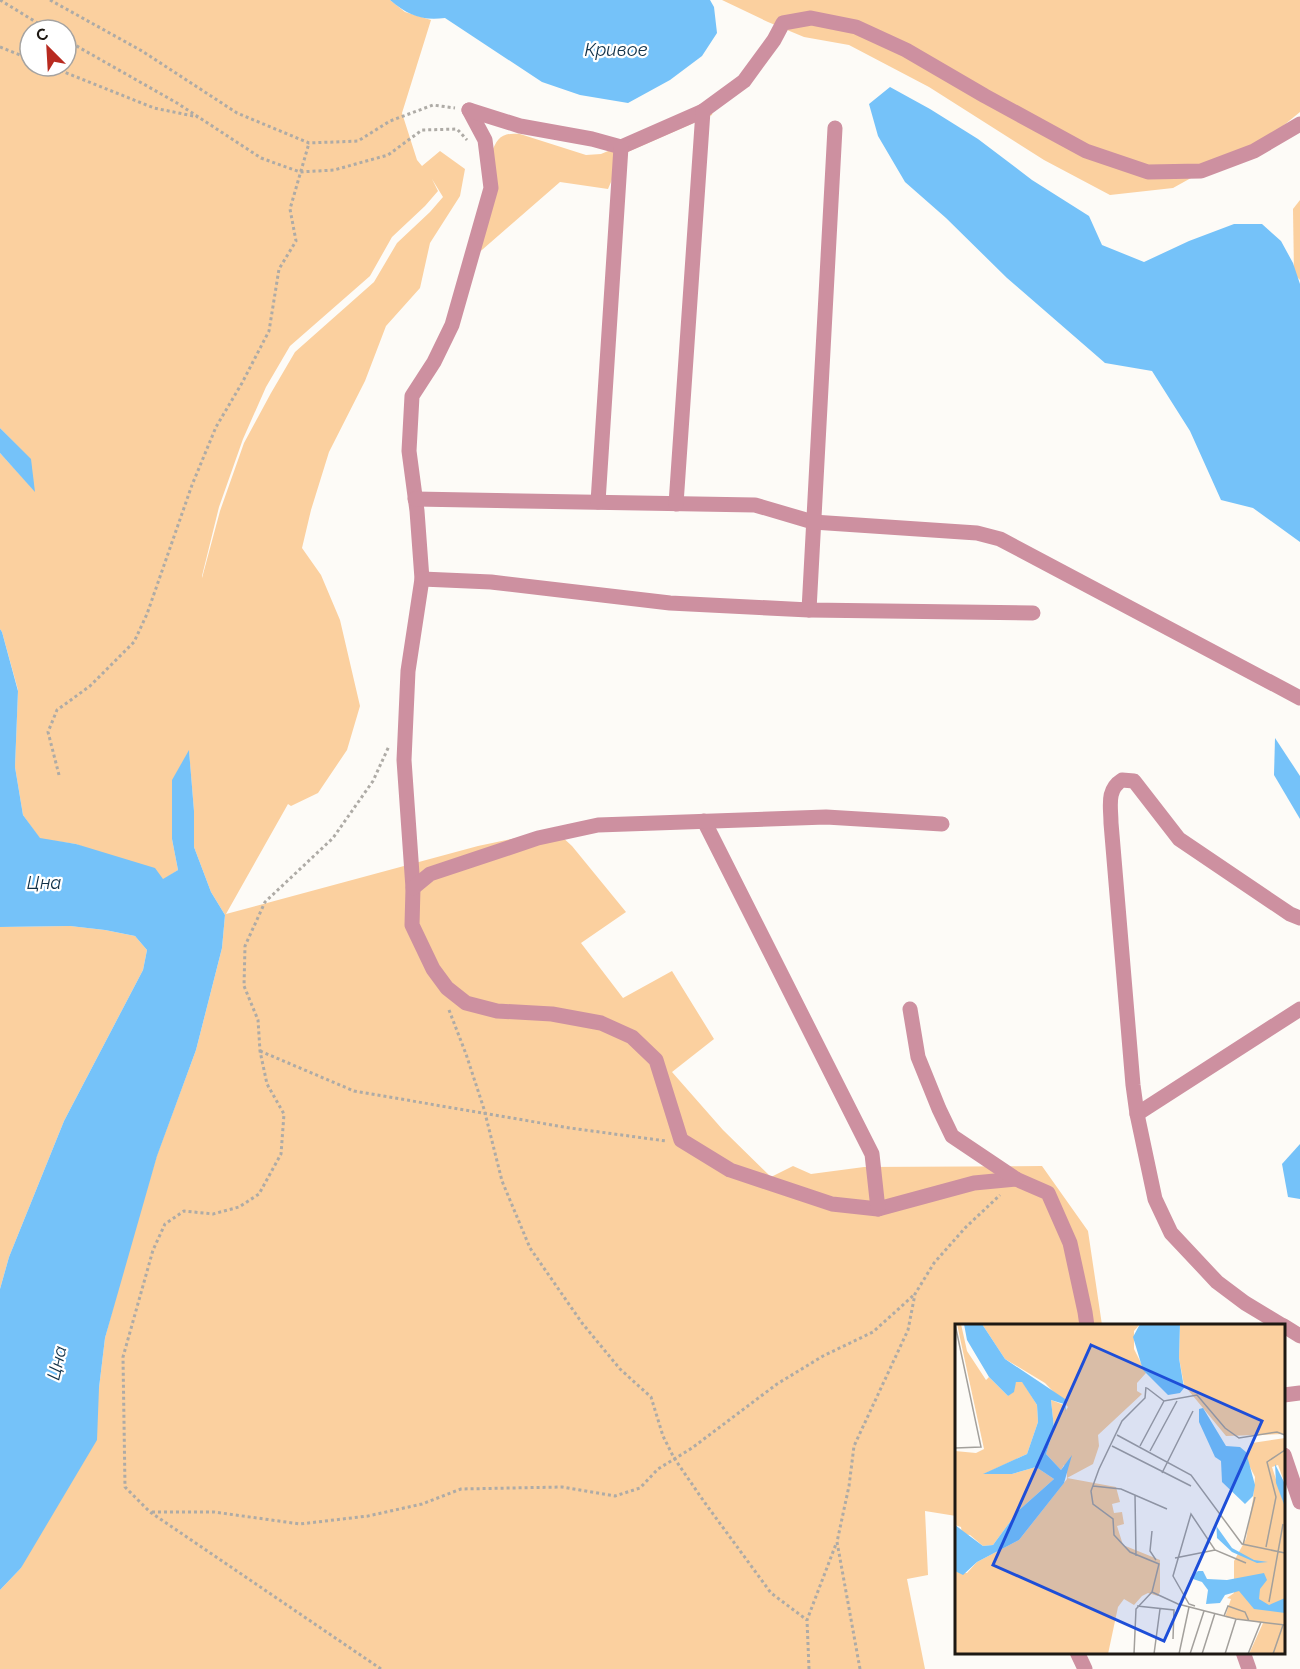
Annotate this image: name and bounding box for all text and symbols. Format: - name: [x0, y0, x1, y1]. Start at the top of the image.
- north arrow: [18, 18, 78, 78]
- text: С: [33, 24, 51, 46]
- water label: Кривое: [584, 39, 648, 60]
- water label: Цна: [27, 872, 61, 893]
- inset map: [955, 1324, 1285, 1654]
- water label: Цна: [42, 1344, 71, 1382]

